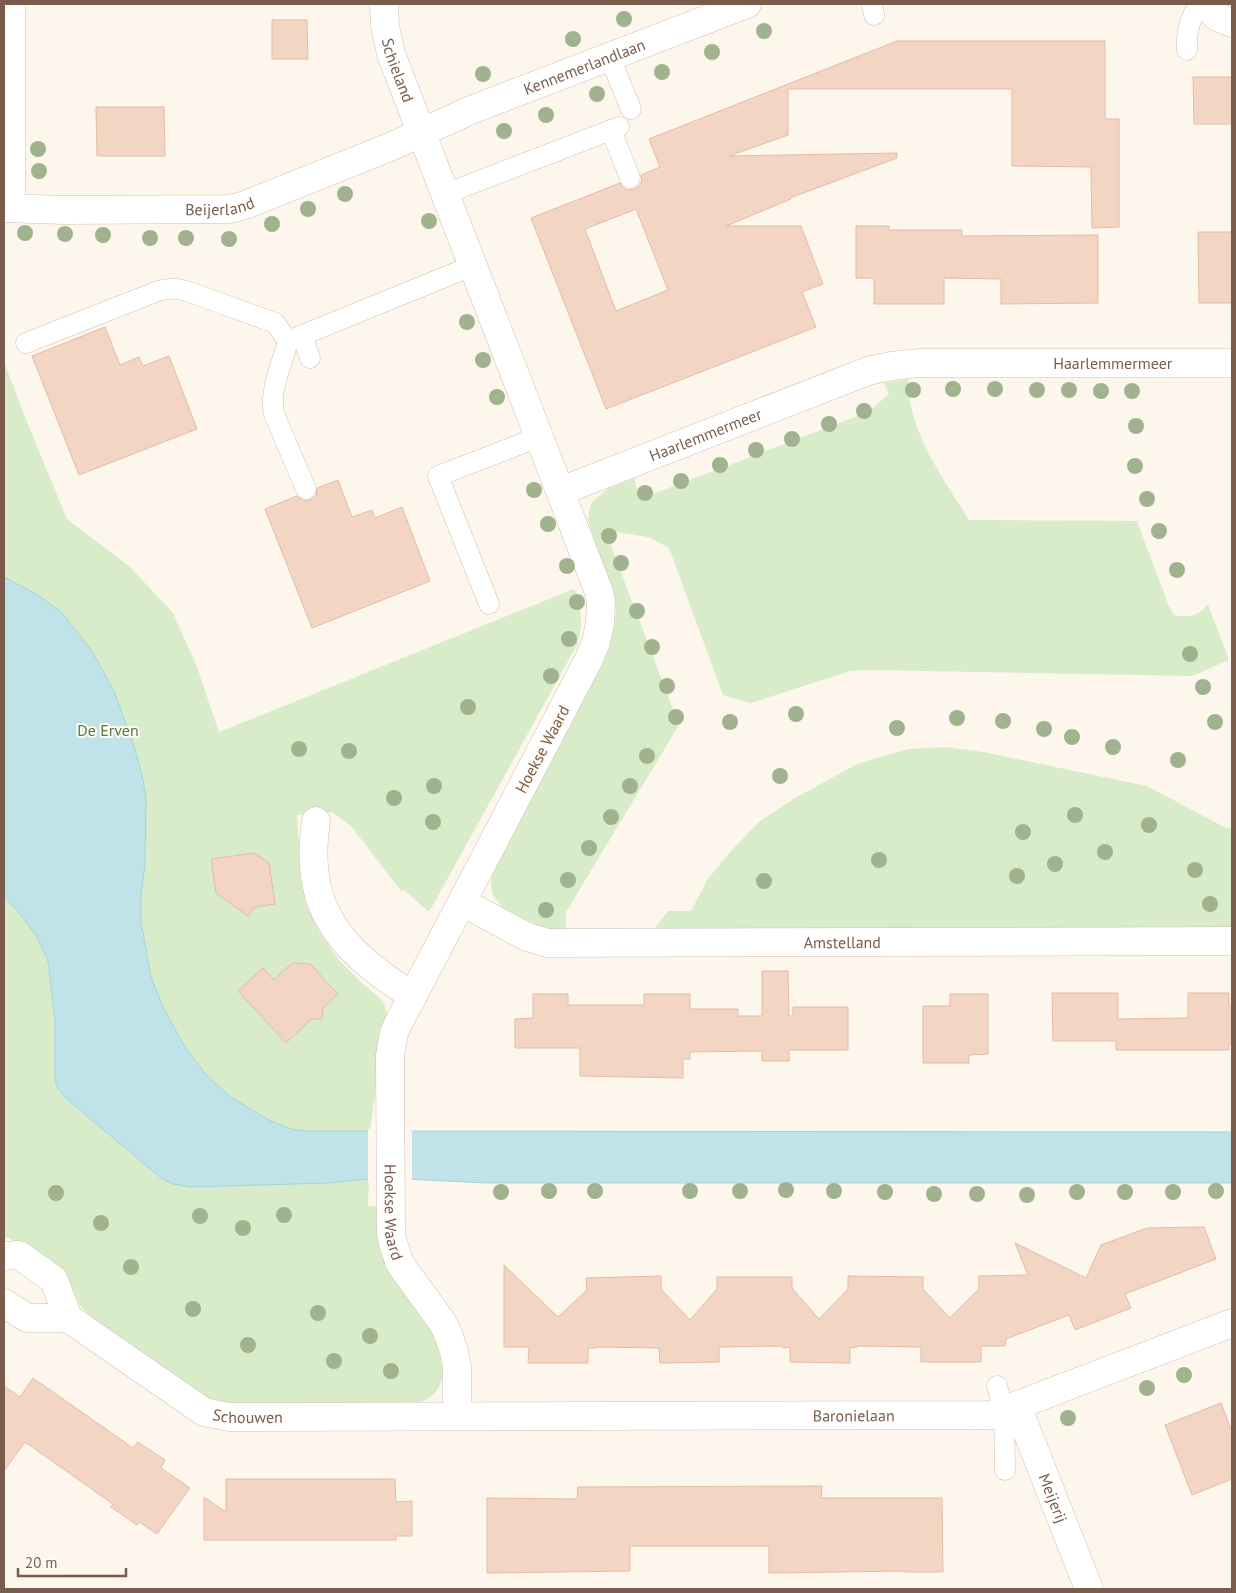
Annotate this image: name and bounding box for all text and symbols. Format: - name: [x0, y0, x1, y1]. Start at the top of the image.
- street label: Kennemerlandlaan: [520, 34, 648, 99]
- street label: Schieland: [378, 36, 419, 105]
- street label: Beijerland: [185, 192, 257, 219]
- street label: Haarlemmermeer: [1053, 353, 1173, 373]
- street label: Haarlemmermeer: [646, 403, 765, 466]
- street label: Hoekse Waard: [511, 702, 573, 796]
- park label: De Erven: [77, 720, 139, 740]
- street label: Amstelland: [804, 932, 881, 952]
- street label: Hoekse Waard: [381, 1164, 408, 1263]
- street label: Schouwen: [211, 1404, 283, 1427]
- street label: Baronielaan: [813, 1405, 895, 1425]
- street label: Meijerij: [1035, 1470, 1072, 1526]
- scale bar: [18, 1546, 125, 1578]
- text: 20 m: [25, 1553, 58, 1572]

